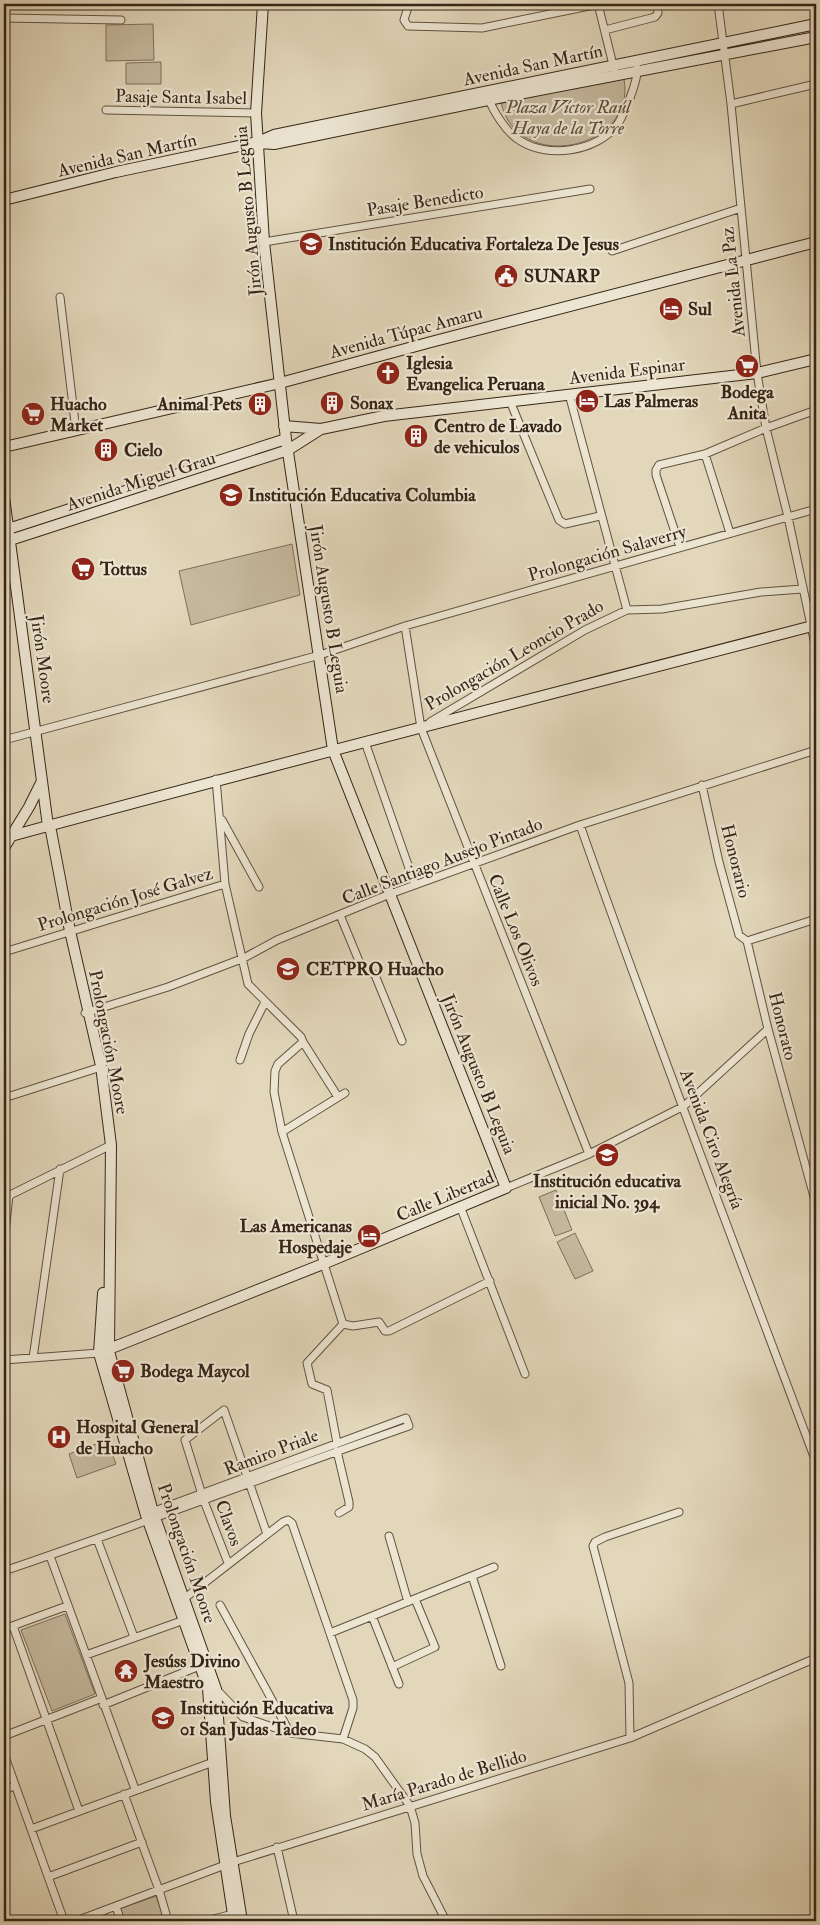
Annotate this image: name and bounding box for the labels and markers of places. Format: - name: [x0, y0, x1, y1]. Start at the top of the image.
- school or university icon: Institución Educativa Fortaleza De Jesus: [298, 231, 324, 257]
- place label: Institución Educativa Fortaleza De Jesus: [328, 233, 619, 256]
- public building icon: SUNARP: [493, 263, 519, 289]
- place label: SUNARP: [524, 265, 600, 288]
- hotel icon: Sul: [658, 296, 684, 322]
- place label: Sul: [688, 298, 712, 321]
- place label: Iglesia Evangelica Peruana: [406, 352, 545, 396]
- supermarket icon: Bodega Anita: [734, 353, 760, 379]
- church icon: Iglesia Evangelica Peruana: [375, 360, 401, 386]
- place label: Bodega Anita: [720, 381, 774, 425]
- hotel icon: Las Palmeras: [574, 388, 600, 414]
- building icon: Sonax: [319, 390, 345, 416]
- place label: Las Palmeras: [604, 390, 698, 413]
- building icon: Animal Pets: [247, 391, 273, 417]
- place label: Sonax: [350, 392, 394, 415]
- place label: Huacho Market: [49, 393, 107, 437]
- place label: Animal Pets: [156, 393, 242, 416]
- supermarket icon: Huacho Market: [20, 401, 46, 427]
- place label: Centro de Lavado de vehiculos: [434, 415, 562, 459]
- building icon: Centro de Lavado de vehiculos: [403, 423, 429, 449]
- building icon: Cielo: [93, 437, 119, 463]
- place label: Cielo: [124, 439, 163, 462]
- school or university icon: Institución Educativa Columbia: [218, 482, 244, 508]
- place label: Institución Educativa Columbia: [248, 484, 476, 507]
- supermarket icon: Tottus: [70, 556, 96, 582]
- place label: Tottus: [99, 558, 147, 581]
- school or university icon: CETPRO Huacho: [275, 956, 301, 982]
- place label: CETPRO Huacho: [306, 958, 444, 981]
- school or university icon: Institución educativa inicial No. 394: [594, 1142, 620, 1168]
- place label: Institución educativa inicial No. 394: [533, 1170, 682, 1214]
- place label: Las Americanas Hospedaje: [240, 1215, 352, 1259]
- hotel icon: Las Americanas Hospedaje: [356, 1223, 382, 1249]
- supermarket icon: Bodega Maycol: [110, 1358, 136, 1384]
- place label: Bodega Maycol: [140, 1360, 250, 1383]
- place label: Hospital General de Huacho: [76, 1416, 199, 1460]
- hospital icon: Hospital General de Huacho: [46, 1424, 72, 1450]
- place label: Jesúss Divino Maestro: [143, 1650, 240, 1694]
- temple icon: Jesúss Divino Maestro: [113, 1658, 139, 1684]
- place label: Institución Educativa 01 San Judas Tadeo: [180, 1697, 334, 1741]
- school or university icon: Institución Educativa 01 San Judas Tadeo: [150, 1705, 176, 1731]

